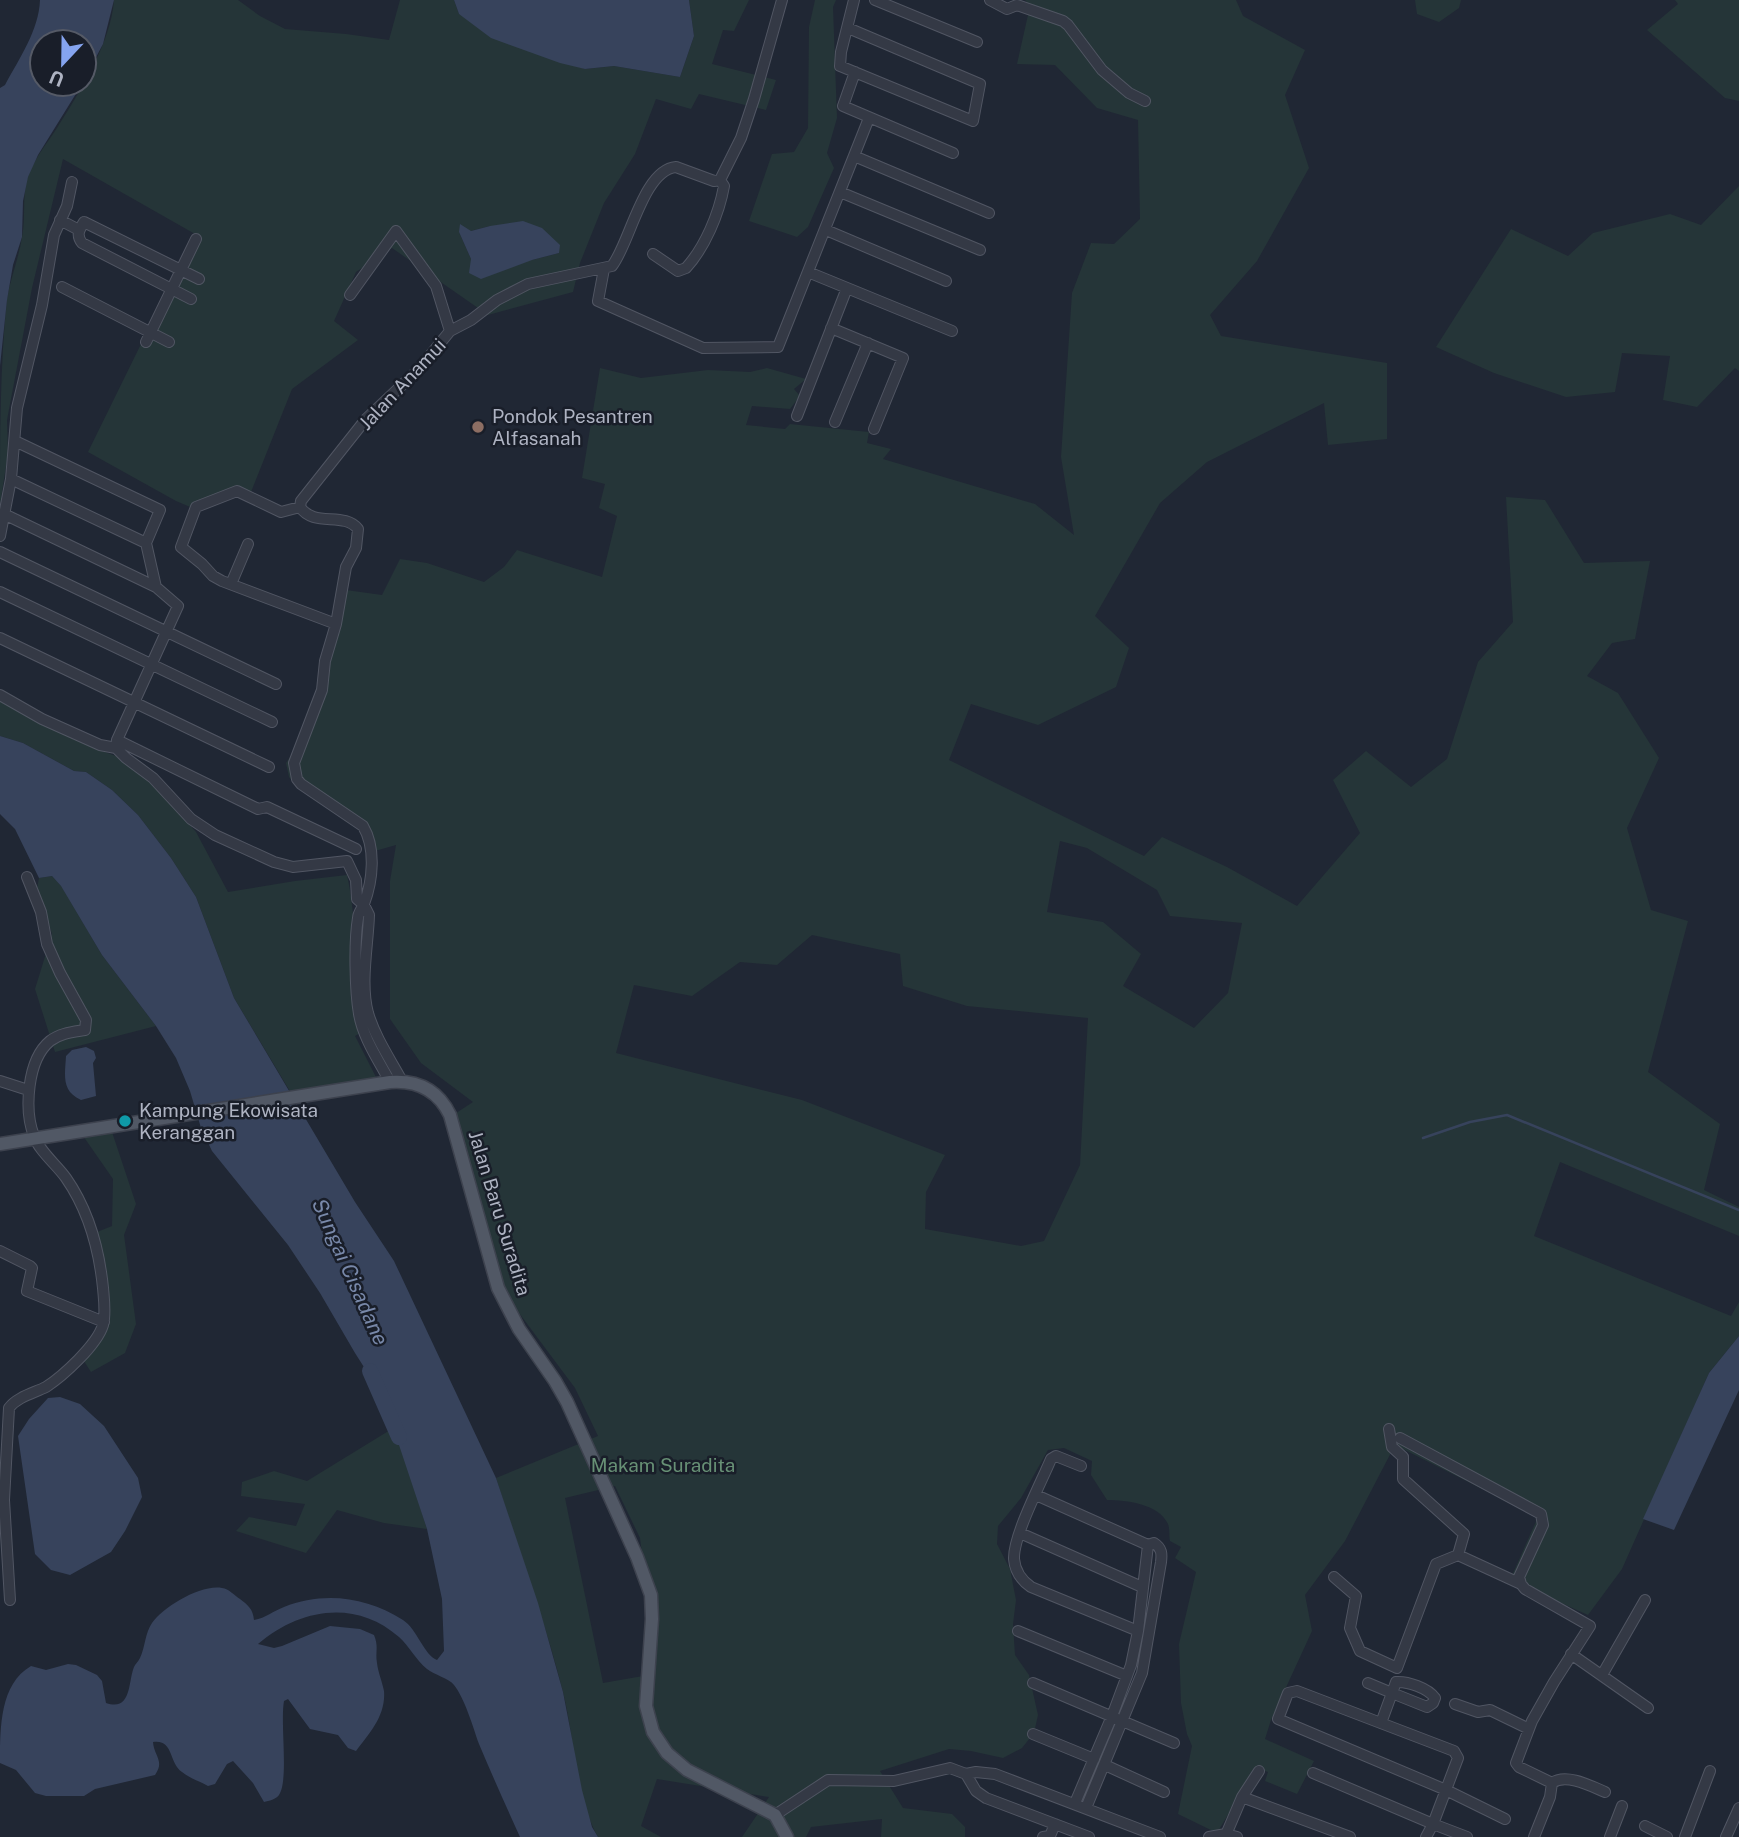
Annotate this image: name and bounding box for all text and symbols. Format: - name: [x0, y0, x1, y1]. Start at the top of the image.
- north arrow: [28, 28, 98, 98]
- text: U: [46, 66, 67, 92]
- street label: Jalan Anamui: [354, 334, 450, 434]
- place label: Pondok Pesantren Alfasanah: [492, 405, 653, 449]
- marker: Pondok Pesantren Alfasanah: [470, 419, 486, 435]
- place label: Kampung Ekowisata Keranggan: [139, 1099, 318, 1143]
- marker: Kampung Ekowisata Keranggan: [117, 1113, 133, 1129]
- street label: Jalan Baru Suradita: [464, 1128, 536, 1298]
- water label: Sungai Cisadane: [307, 1195, 394, 1349]
- park label: Makam Suradita: [591, 1454, 735, 1476]

